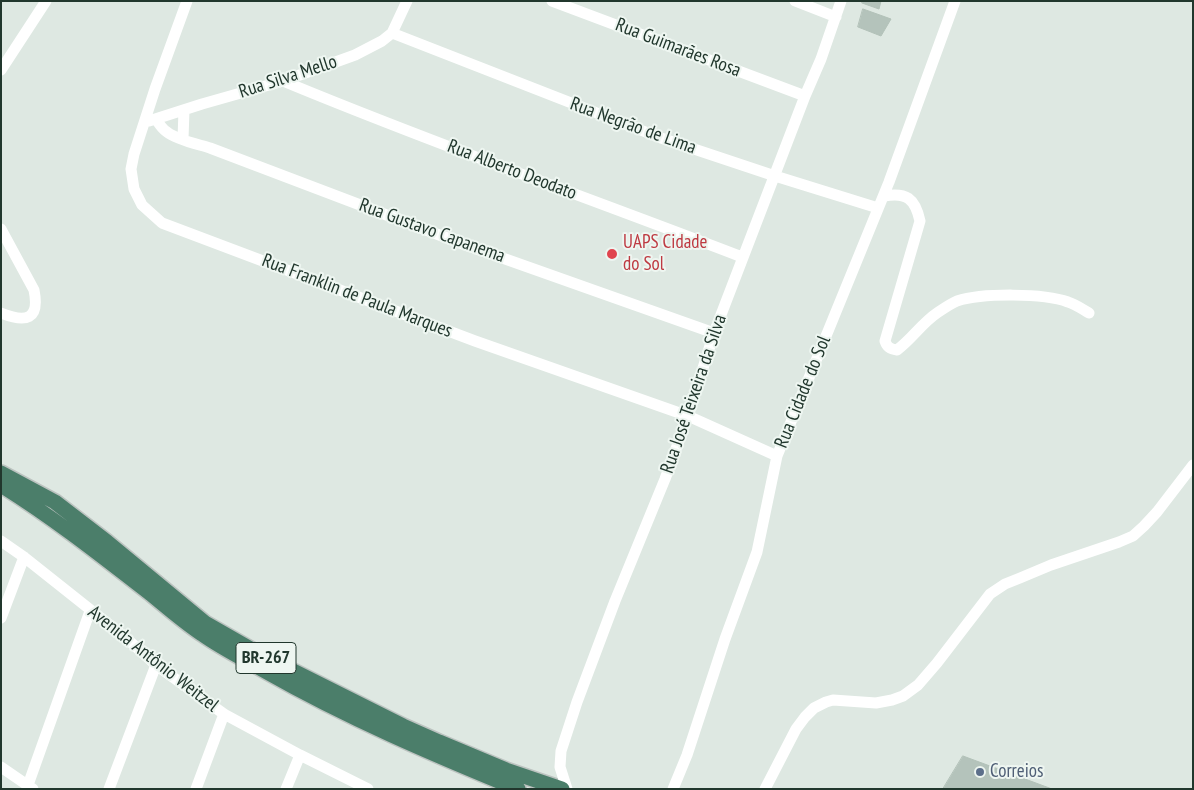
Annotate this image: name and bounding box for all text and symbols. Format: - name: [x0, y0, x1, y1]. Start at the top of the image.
- street label: Rua Guimarães Rosa: [612, 14, 744, 82]
- street label: Rua Silva Mello: [236, 50, 340, 104]
- street label: Rua Negrão de Lima: [567, 93, 699, 159]
- street label: Rua Alberto Deodato: [444, 135, 580, 205]
- street label: Rua Gustavo Capanema: [356, 194, 508, 268]
- place label: UAPS Cidade do Sol: [623, 232, 707, 276]
- marker: UAPS Cidade do Sol: [605, 247, 619, 261]
- street label: Rua Franklin de Paula Marques: [259, 249, 455, 343]
- street label: Rua José Teixeira da Silva: [656, 312, 732, 476]
- street label: Rua Cidade do Sol: [770, 333, 836, 451]
- street label: Avenida Antônio Weitzel: [83, 601, 223, 717]
- road number: BR-267: [236, 642, 296, 674]
- place label: Correios: [990, 761, 1043, 783]
- marker: Correios: [974, 766, 986, 778]

